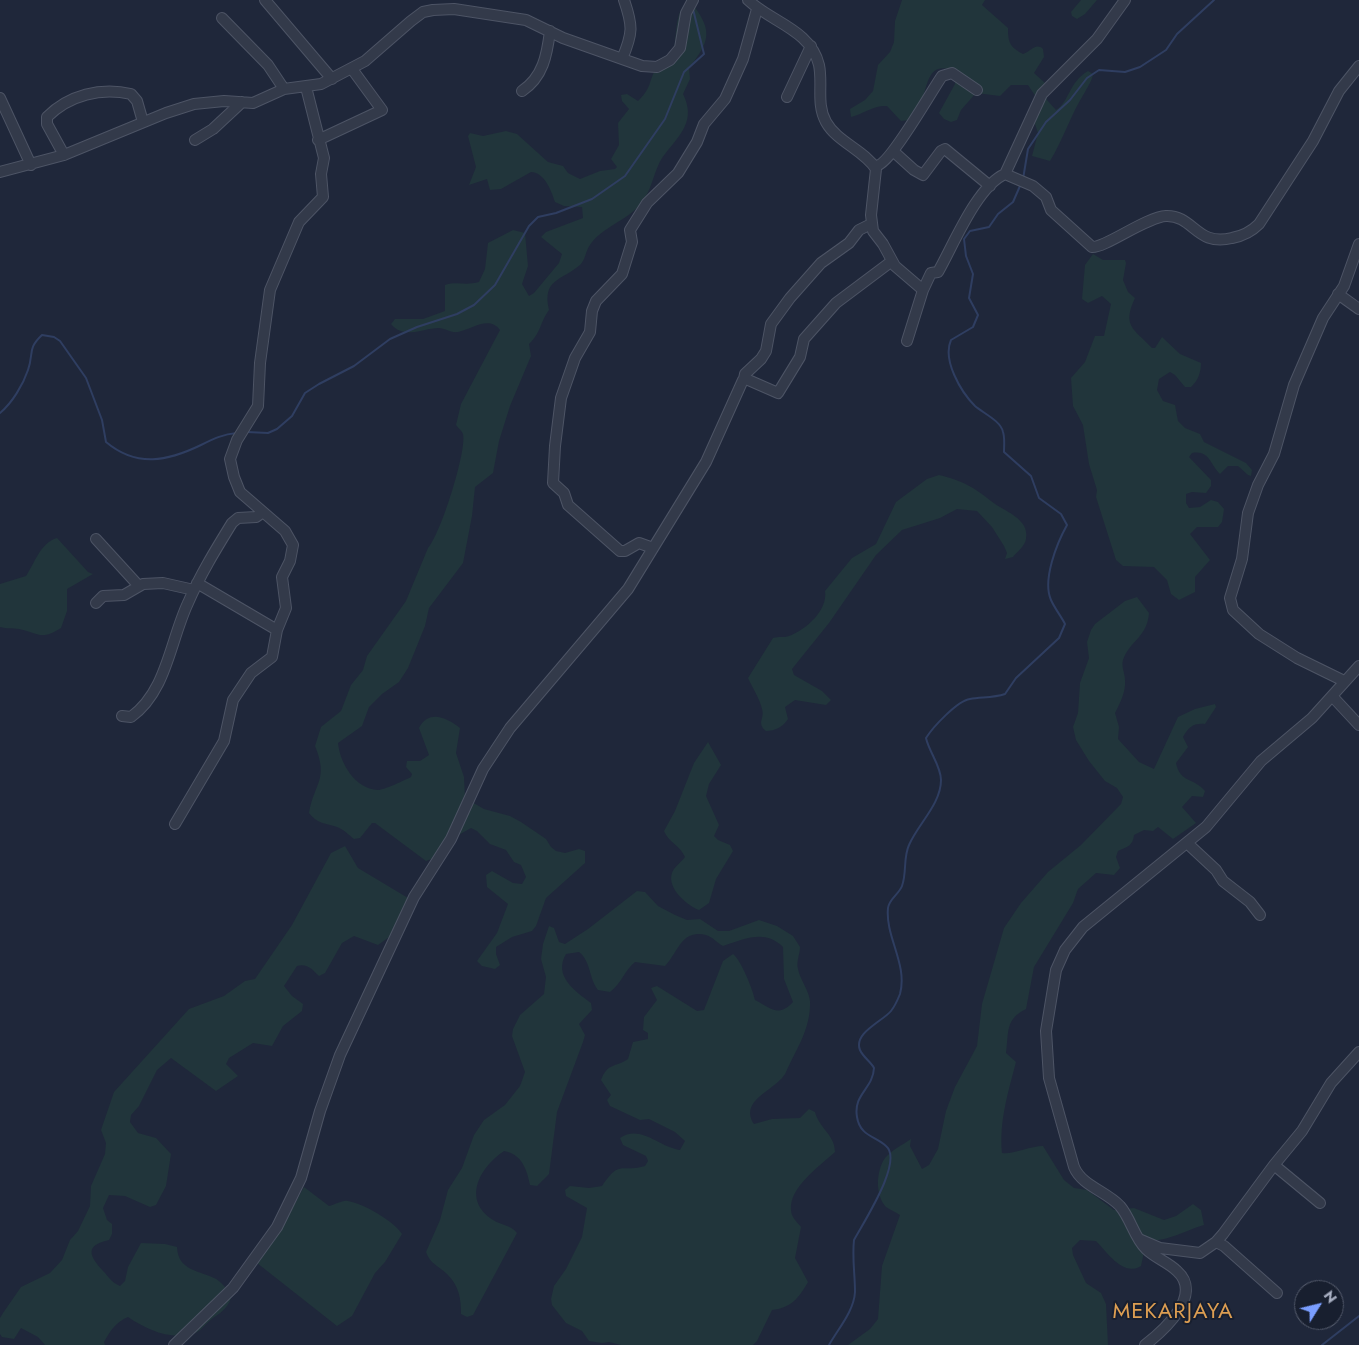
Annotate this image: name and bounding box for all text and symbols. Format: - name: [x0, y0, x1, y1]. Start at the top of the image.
- north arrow: [1294, 1280, 1344, 1330]
- text: N: [1319, 1286, 1342, 1307]
- district label: MEKARJAYA: [1111, 1300, 1235, 1326]

